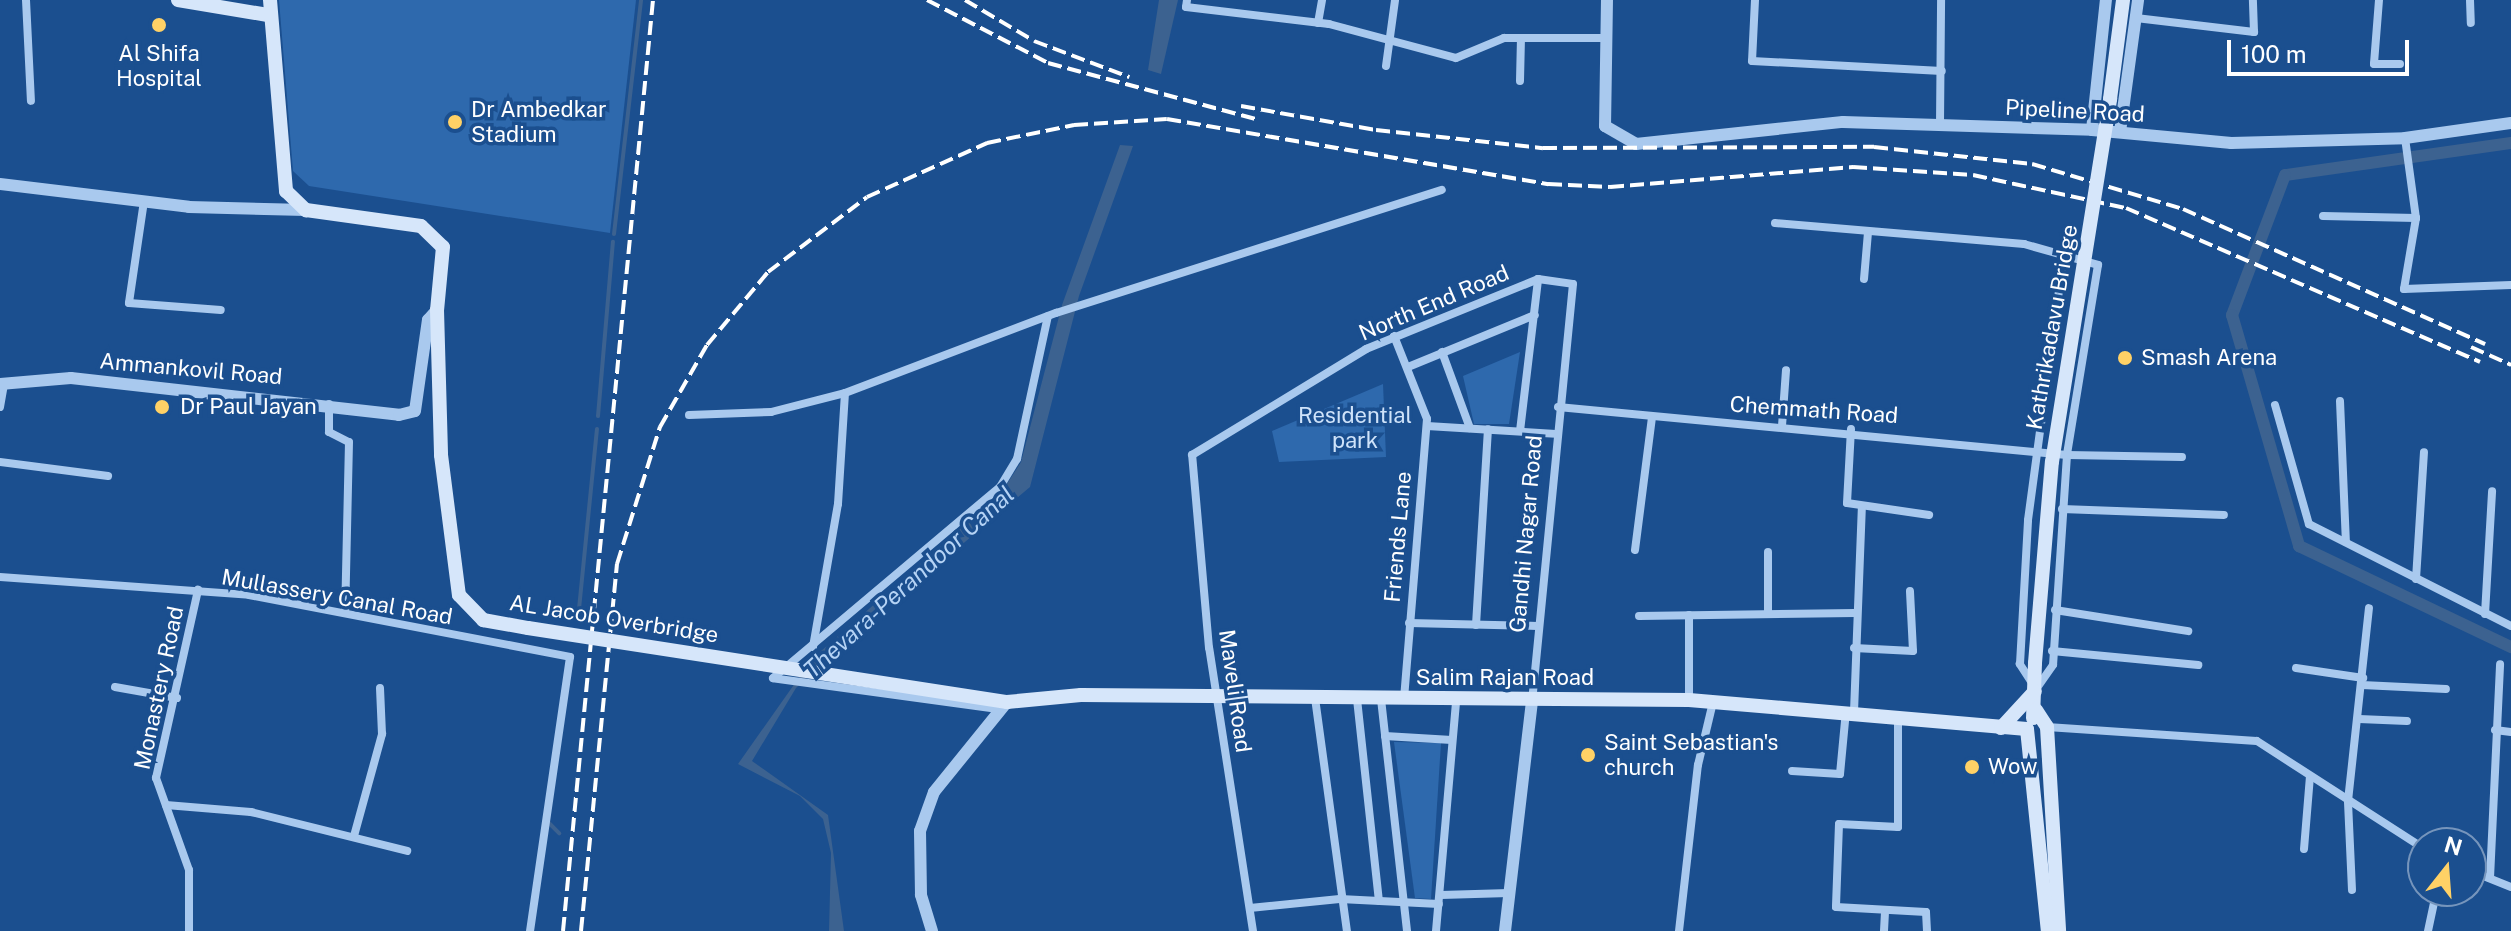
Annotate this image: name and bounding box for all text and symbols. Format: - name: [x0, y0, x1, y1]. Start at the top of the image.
- marker: Al Shifa Hospital: [148, 14, 170, 36]
- scale bar: [2231, 24, 2413, 74]
- place label: Al Shifa Hospital: [116, 40, 202, 92]
- text: 100 m: [2241, 40, 2307, 68]
- street label: Pipeline Road: [2004, 94, 2146, 128]
- place label: Dr Ambedkar Stadium: [471, 96, 607, 148]
- marker: Dr Ambedkar Stadium: [446, 113, 464, 131]
- street label: Kathrikadavu Bridge: [2021, 222, 2083, 432]
- street label: North End Road: [1355, 260, 1513, 346]
- place label: Smash Arena: [2141, 345, 2277, 371]
- street label: Ammankovil Road: [99, 348, 283, 390]
- marker: Smash Arena: [2116, 349, 2134, 367]
- street label: Chemmath Road: [1729, 391, 1899, 429]
- place label: Dr Paul Jayan: [180, 394, 317, 420]
- marker: Dr Paul Jayan: [151, 396, 173, 418]
- park label: Residential park: [1298, 402, 1412, 454]
- street label: Gandhi Nagar Road: [1504, 434, 1548, 634]
- street label: Friends Lane: [1379, 470, 1417, 604]
- water label: Thevara-Perandoor Canal: [798, 480, 1020, 684]
- street label: Mullassery Canal Road: [219, 564, 455, 630]
- street label: AL Jacob Overbridge: [508, 589, 720, 649]
- street label: Monastery Road: [129, 604, 189, 772]
- street label: Maveli Road: [1213, 628, 1257, 754]
- street label: Salim Rajan Road: [1416, 665, 1594, 691]
- place label: Saint Sebastian's church: [1604, 729, 1778, 780]
- marker: Saint Sebastian's church: [1579, 746, 1597, 764]
- place label: Wow: [1988, 754, 2037, 780]
- marker: Wow: [1963, 758, 1981, 776]
- north arrow: [2407, 827, 2487, 907]
- text: N: [2441, 831, 2465, 861]

